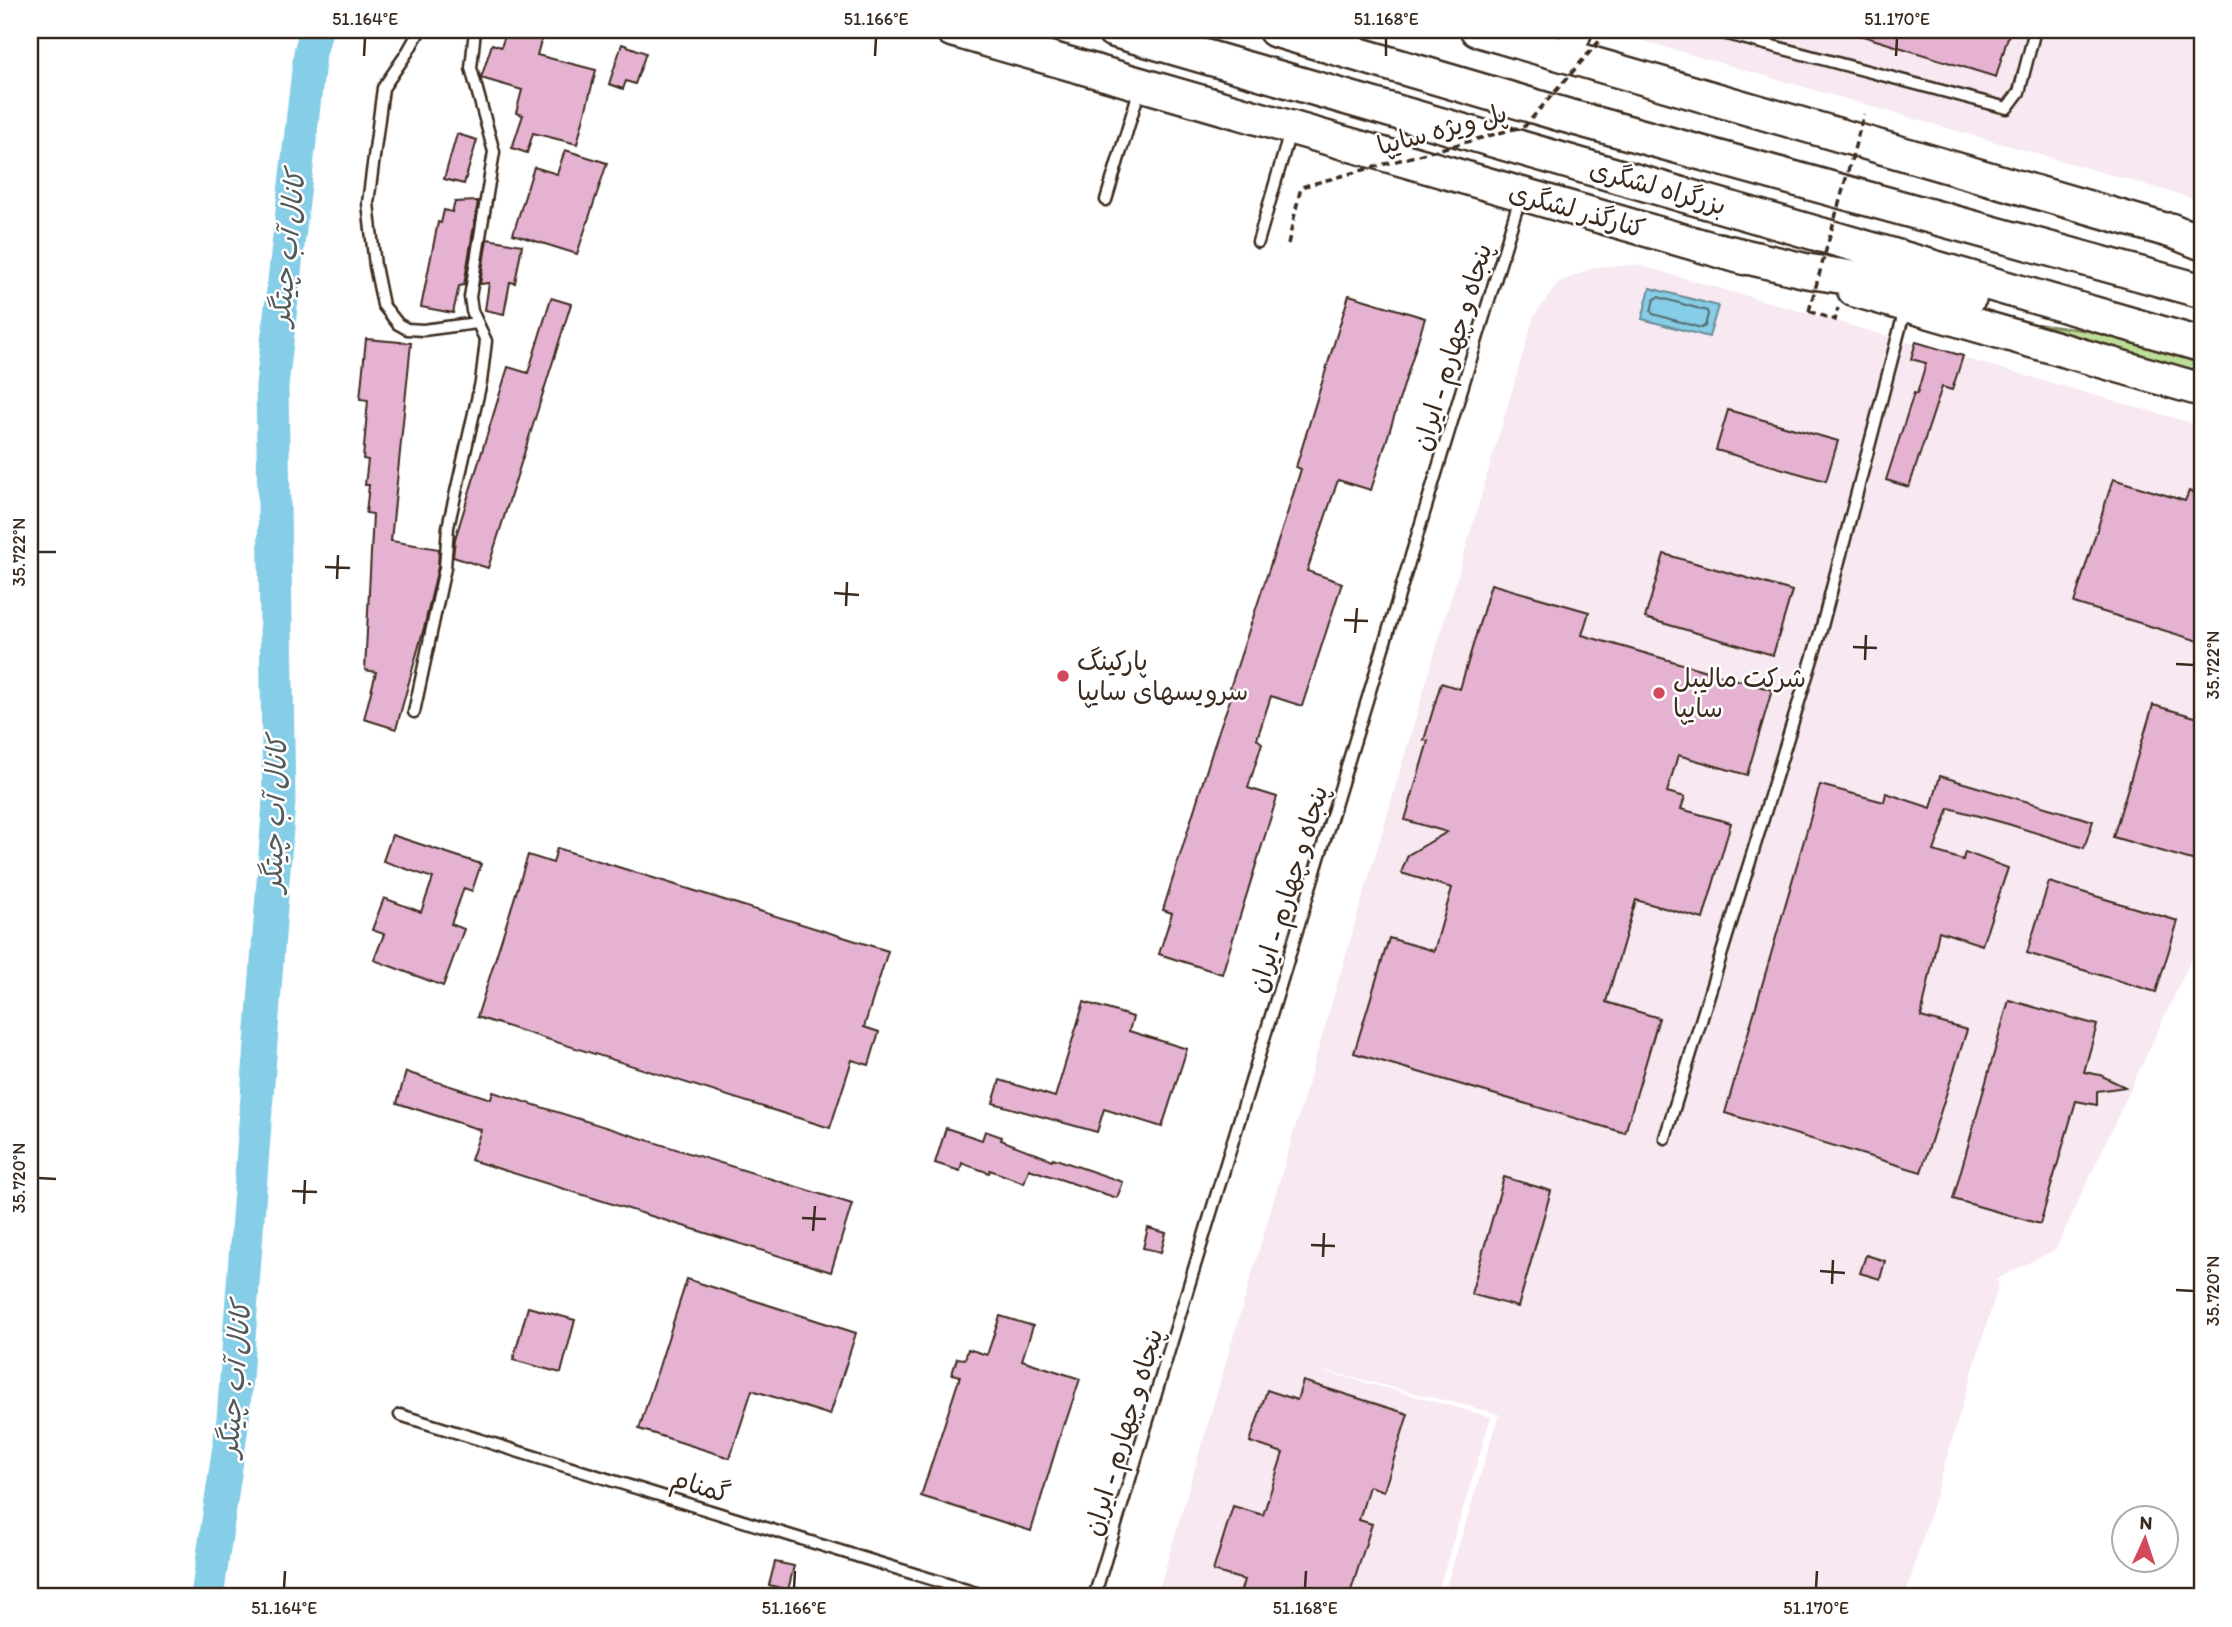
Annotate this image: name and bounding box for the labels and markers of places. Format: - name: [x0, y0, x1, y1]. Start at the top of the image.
- place label: پارکینگ سرویسهای سایپا: [1077, 645, 1248, 708]
- place label: شرکت مالیبل سایپا: [1673, 662, 1806, 725]
- marker: پارکینگ سرویسهای سایپا: [1055, 668, 1071, 684]
- marker: شرکت مالیبل سایپا: [1651, 685, 1667, 701]

